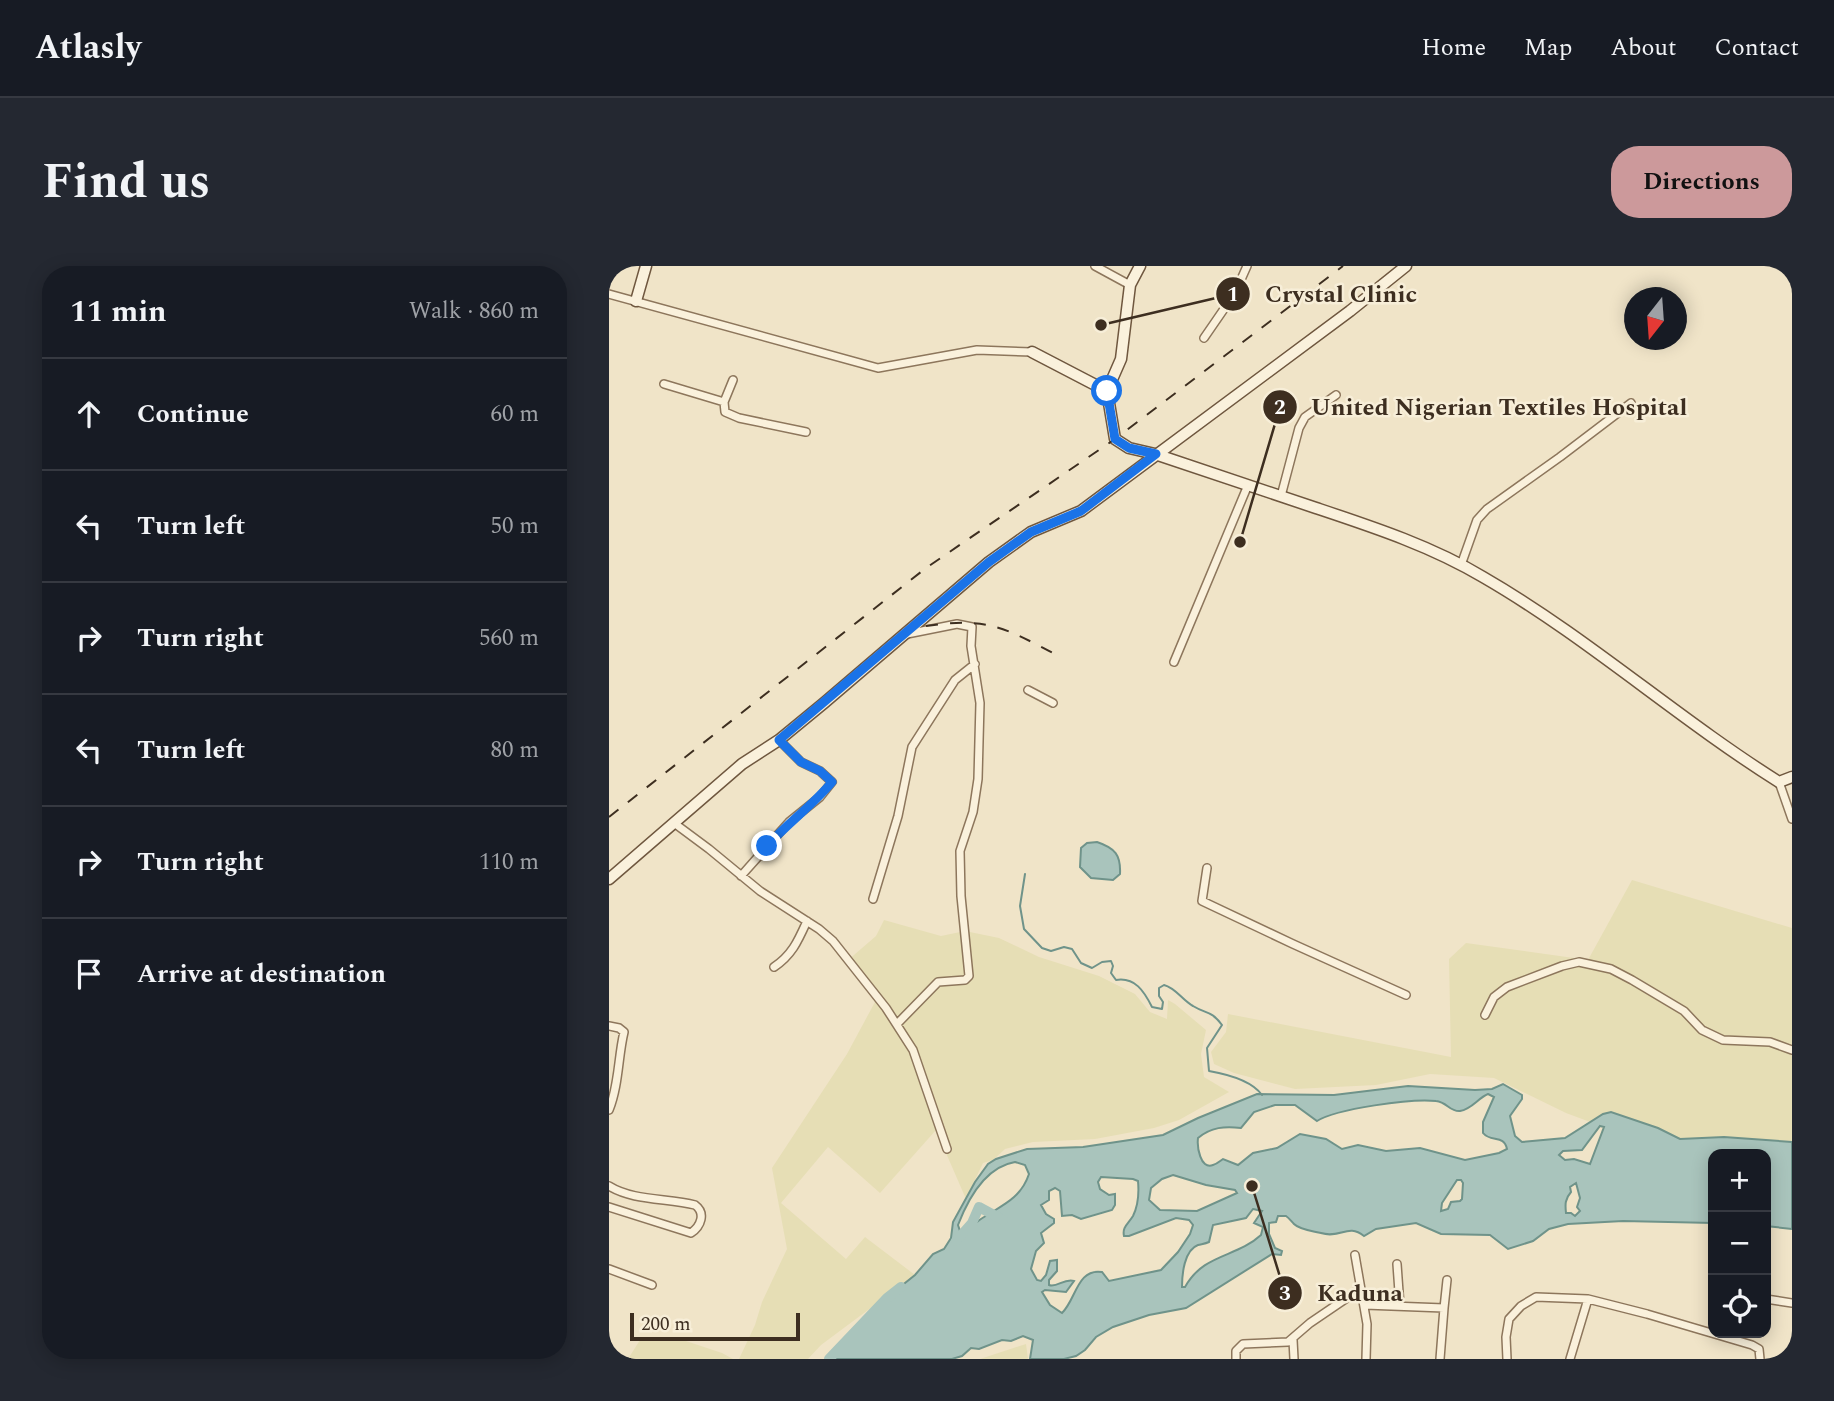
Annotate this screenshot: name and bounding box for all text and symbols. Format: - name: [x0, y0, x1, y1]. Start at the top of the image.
- text: Atlasly: [35, 23, 141, 73]
- text: Home: [1421, 30, 1486, 66]
- text: Map: [1524, 30, 1572, 66]
- text: About: [1610, 30, 1676, 66]
- text: Contact: [1714, 30, 1799, 66]
- text: Find us: [42, 145, 210, 220]
- button: Directions: [1611, 146, 1792, 218]
- callout: Crystal Clinic: [1216, 271, 1431, 316]
- text: Crystal Clinic: [1265, 277, 1417, 313]
- text: 1: [1227, 279, 1239, 311]
- north arrow: [1624, 287, 1687, 350]
- text: 11 min: [70, 289, 167, 335]
- text: Walk · 860 m: [409, 294, 539, 329]
- route start: [1091, 375, 1122, 406]
- callout: United Nigerian Textiles Hospital: [1262, 385, 1702, 430]
- text: United Nigerian Textiles Hospital: [1311, 390, 1687, 426]
- text: 2: [1274, 392, 1286, 424]
- text: Continue: [137, 394, 249, 434]
- icon: ahead: [70, 395, 108, 433]
- text: 60 m: [490, 397, 539, 432]
- text: Turn left: [137, 506, 245, 546]
- icon: left: [70, 507, 108, 545]
- text: 50 m: [490, 509, 539, 544]
- text: Turn right: [137, 618, 264, 658]
- icon: right: [70, 619, 108, 657]
- text: 560 m: [479, 621, 539, 656]
- text: Turn left: [137, 730, 245, 770]
- icon: left: [70, 731, 108, 769]
- text: 80 m: [490, 733, 539, 768]
- route end: [751, 830, 782, 861]
- text: Turn right: [137, 842, 264, 882]
- icon: right: [70, 843, 108, 881]
- text: 110 m: [479, 845, 539, 880]
- text: Arrive at destination: [137, 954, 386, 994]
- icon: arrive: [70, 955, 108, 993]
- map controls: [1708, 1149, 1771, 1338]
- button: +: [1708, 1149, 1771, 1212]
- button: −: [1708, 1212, 1771, 1275]
- callout: Kaduna: [1268, 1270, 1417, 1315]
- button: locate: [1708, 1275, 1771, 1338]
- text: Kaduna: [1317, 1276, 1404, 1312]
- text: 3: [1279, 1278, 1291, 1310]
- scale bar: [630, 1310, 800, 1342]
- text: 200 m: [641, 1310, 691, 1339]

